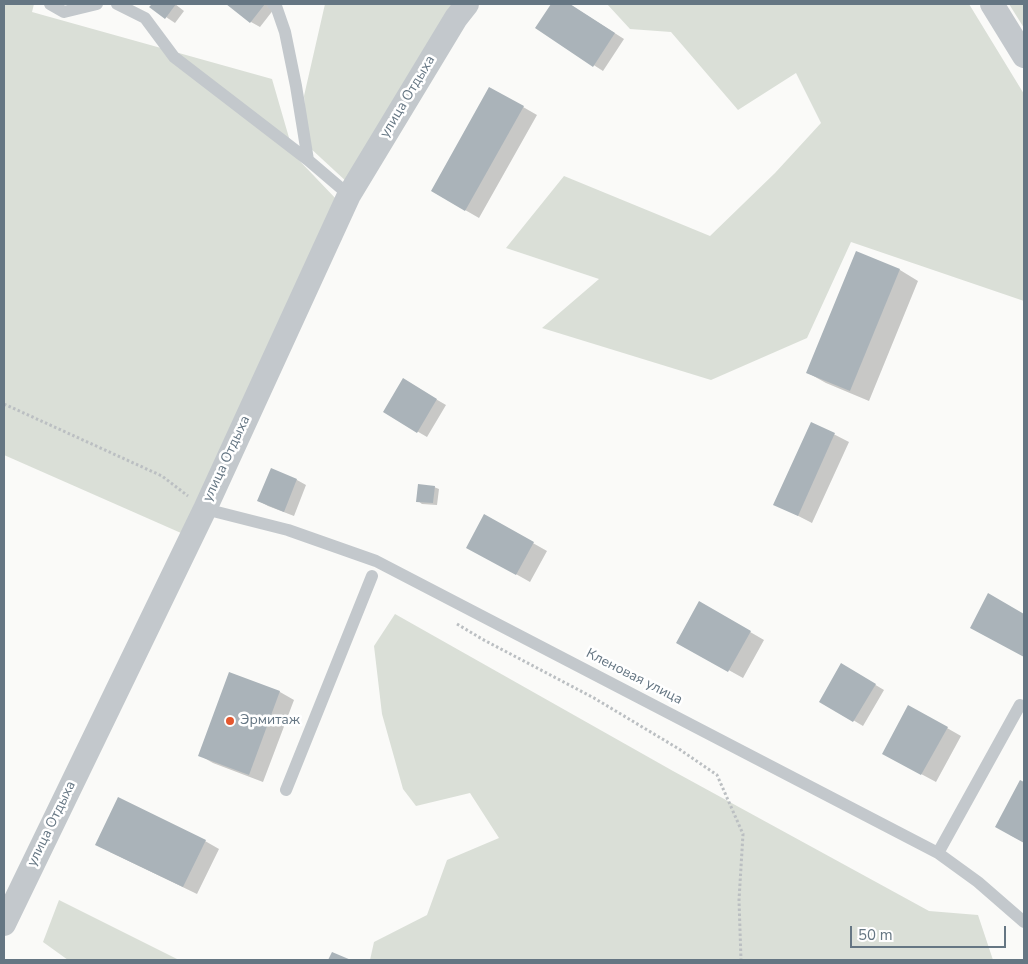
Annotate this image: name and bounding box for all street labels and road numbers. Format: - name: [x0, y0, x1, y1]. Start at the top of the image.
- street label: улица Отдыха: [377, 53, 439, 141]
- street label: улица Отдыха: [200, 413, 254, 505]
- street label: Кленовая улица: [583, 645, 685, 709]
- street label: улица Отдыха: [24, 779, 80, 869]

